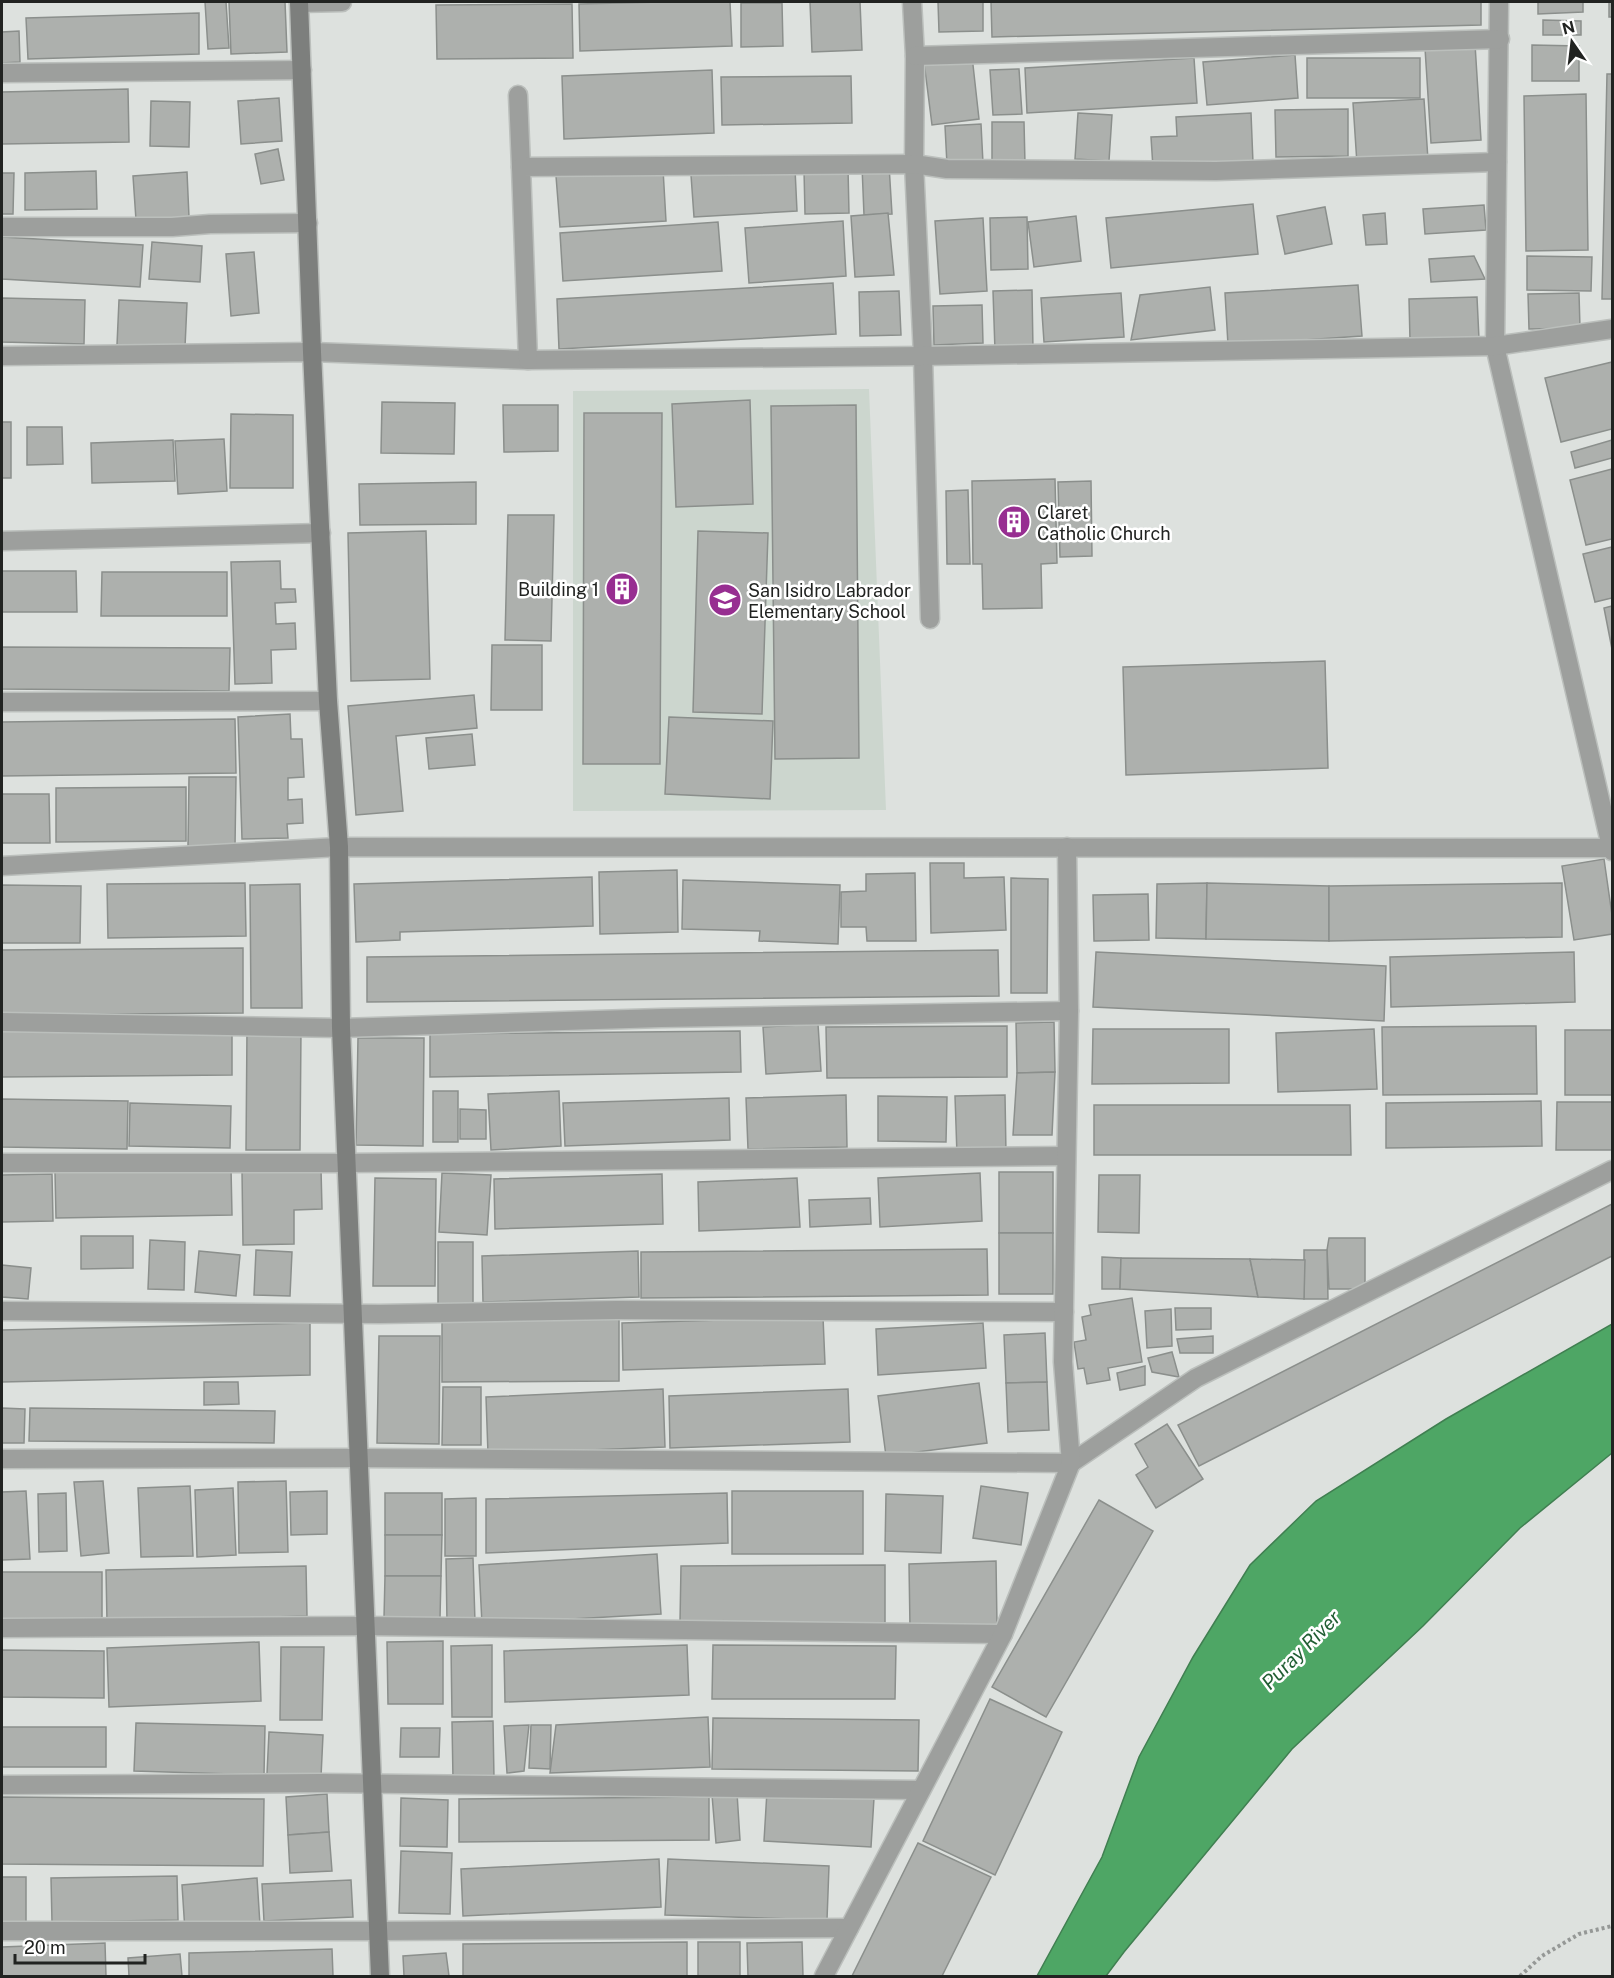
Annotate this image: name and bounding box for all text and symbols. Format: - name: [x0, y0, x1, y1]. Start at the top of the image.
- north arrow: [1542, 12, 1602, 72]
- text: N: [1560, 17, 1577, 39]
- place label: Claret Catholic Church: [1037, 502, 1171, 544]
- building icon: Claret Catholic Church: [996, 504, 1032, 540]
- building icon: Building 1: [604, 571, 640, 607]
- place label: Building 1: [518, 579, 599, 600]
- place label: San Isidro Labrador Elementary School: [748, 580, 911, 622]
- school or university icon: San Isidro Labrador Elementary School: [707, 582, 743, 618]
- water label: Puray River: [1257, 1605, 1346, 1694]
- scale bar: [15, 1927, 146, 1965]
- text: 20 m: [24, 1937, 66, 1958]

